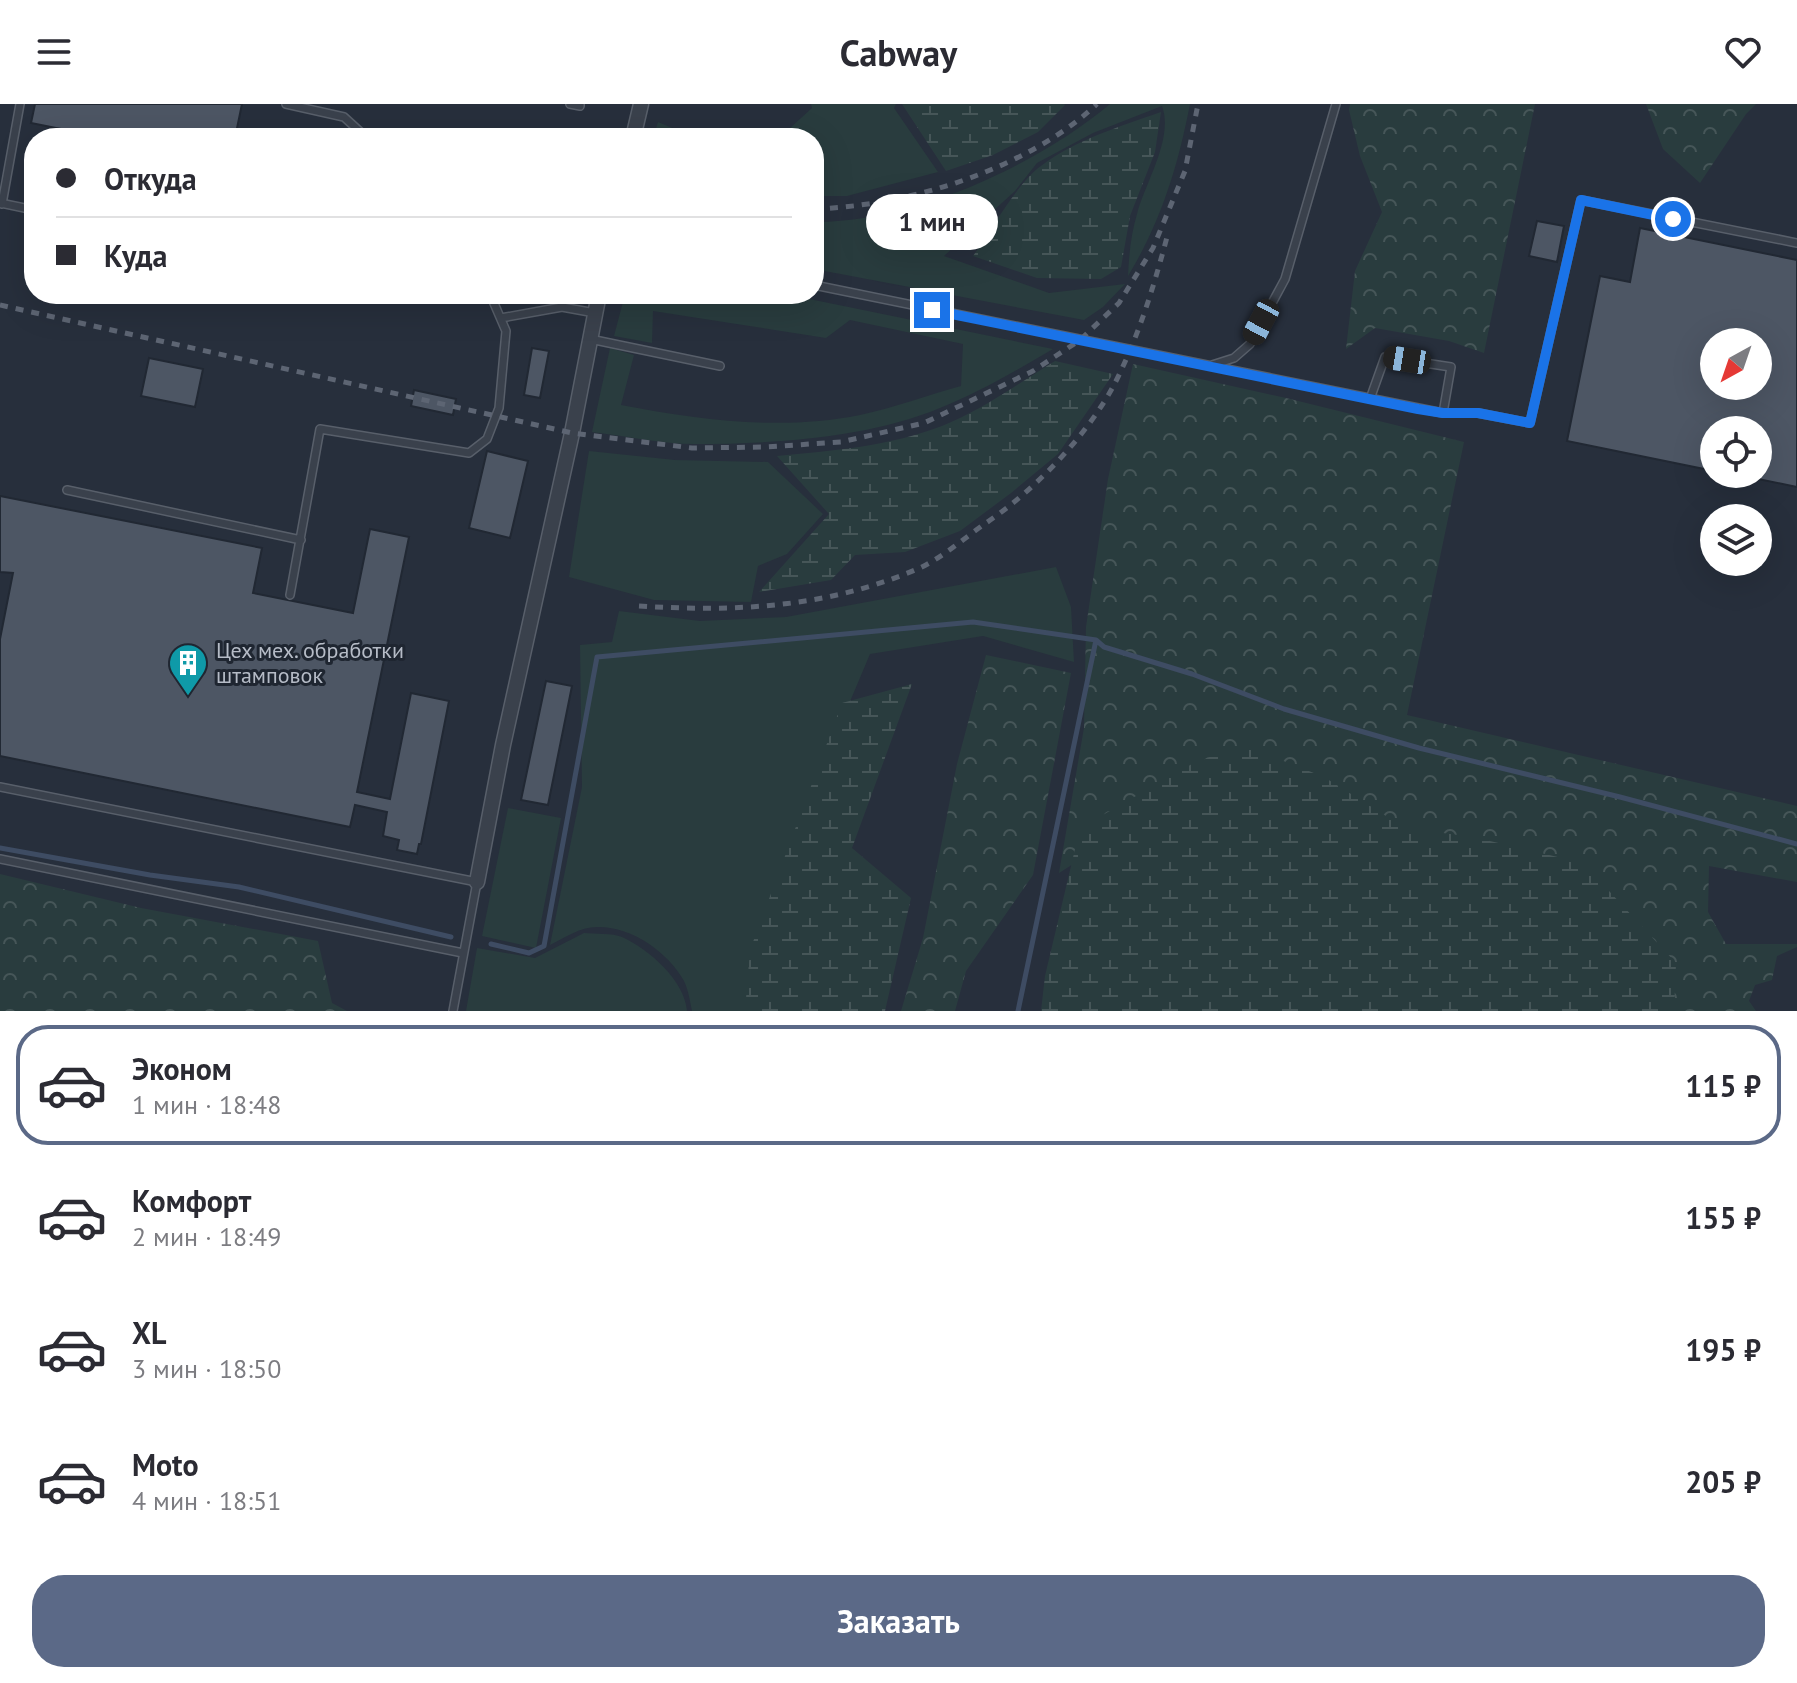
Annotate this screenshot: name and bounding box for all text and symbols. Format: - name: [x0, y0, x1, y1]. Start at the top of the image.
- text: Cabway: [840, 29, 957, 76]
- icon: menu: [32, 30, 76, 74]
- icon: heart: [1721, 30, 1765, 74]
- text: Откуда: [104, 159, 197, 198]
- callout: 1 мин: [866, 194, 998, 250]
- route start: [1655, 201, 1691, 237]
- text: 1 мин: [899, 205, 965, 238]
- text: Куда: [104, 236, 167, 275]
- route end: [914, 292, 950, 328]
- car: [1239, 295, 1283, 349]
- north arrow: [1700, 328, 1772, 400]
- map controls: [1700, 328, 1772, 576]
- car: [1381, 344, 1433, 376]
- button: locate: [1700, 416, 1772, 488]
- button: layers: [1700, 504, 1772, 576]
- place label: Цех мех. обработки штамповок: [216, 636, 404, 689]
- building icon: Цех мех. обработки штамповок: [167, 642, 209, 697]
- icon: car: [36, 1049, 108, 1121]
- text: Эконом: [132, 1049, 232, 1088]
- text: 115 ₽: [1685, 1066, 1761, 1105]
- text: 1 мин · 18:48: [132, 1088, 281, 1121]
- icon: car: [36, 1181, 108, 1253]
- text: Комфорт: [132, 1181, 251, 1220]
- text: 155 ₽: [1685, 1198, 1761, 1237]
- text: 2 мин · 18:49: [132, 1220, 281, 1253]
- icon: car: [36, 1313, 108, 1385]
- text: XL: [132, 1313, 166, 1352]
- text: 195 ₽: [1685, 1330, 1761, 1369]
- text: 3 мин · 18:50: [132, 1352, 281, 1385]
- icon: car: [36, 1445, 108, 1517]
- text: Moto: [132, 1445, 199, 1484]
- text: 205 ₽: [1685, 1462, 1761, 1501]
- text: 4 мин · 18:51: [132, 1484, 281, 1517]
- button: Заказать: [32, 1575, 1765, 1667]

